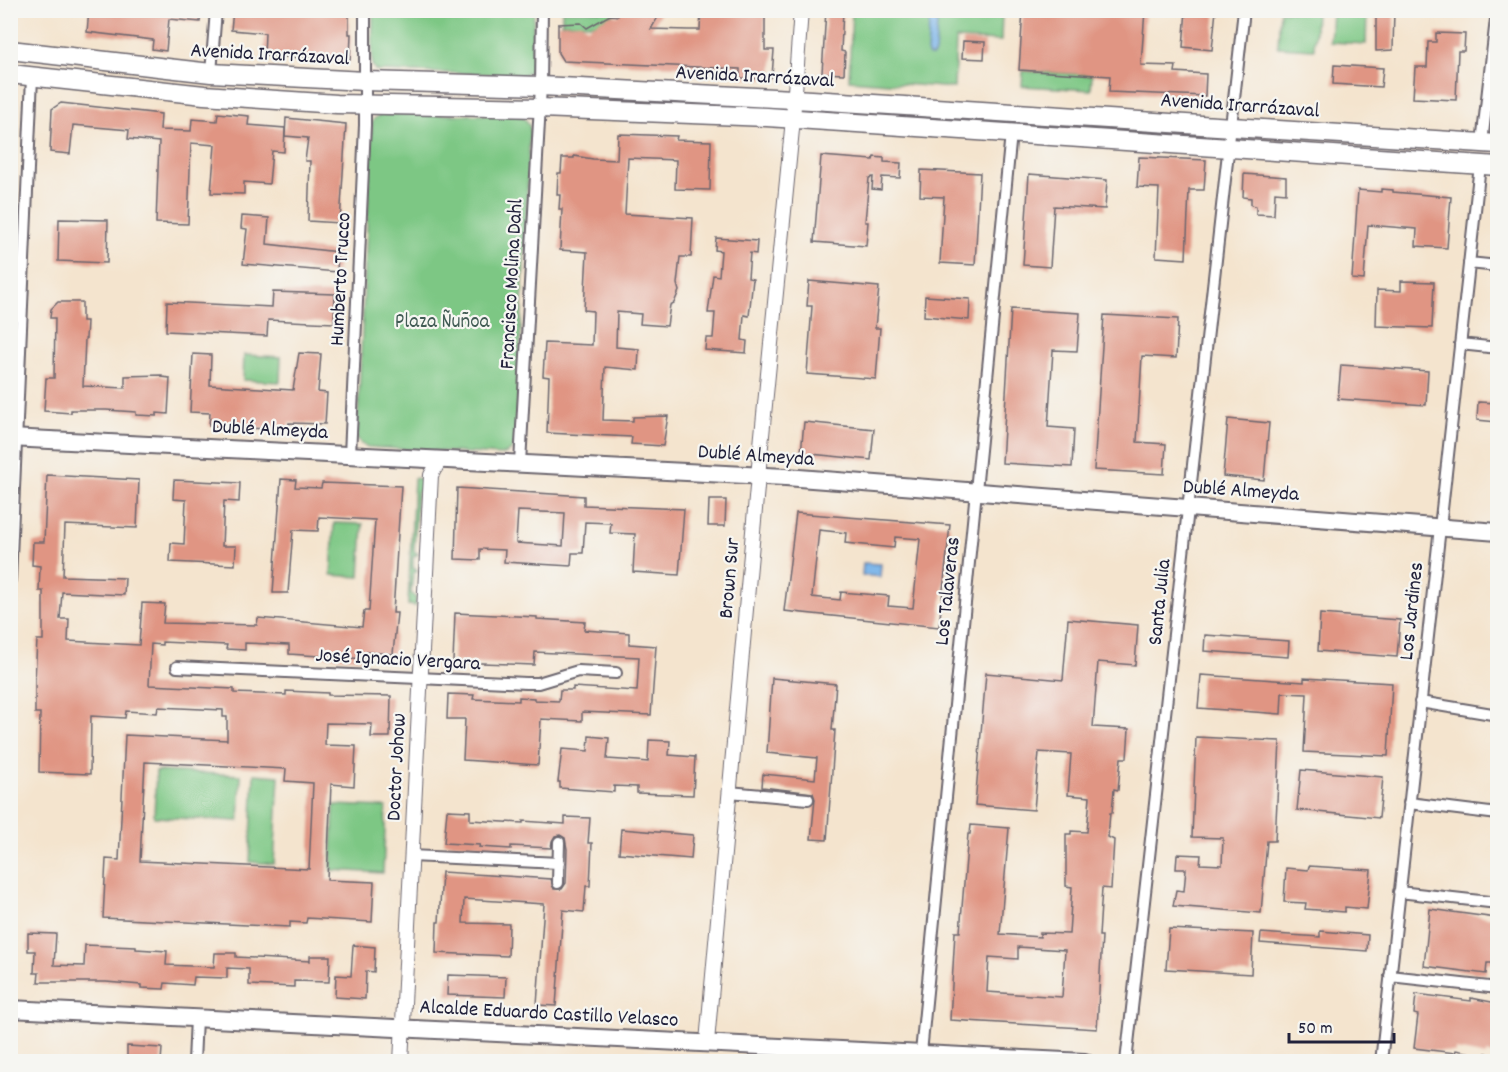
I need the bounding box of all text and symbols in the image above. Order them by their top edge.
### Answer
street label: Avenida Irarrázaval [190,37,350,75]
street label: Avenida Irarrázaval [675,59,835,97]
street label: Avenida Irarrázaval [1159,86,1320,128]
street label: Francisco Molina Dahl [494,198,532,370]
street label: Humberto Trucco [324,212,360,347]
park label: Plaza Ñuñoa [395,308,491,338]
street label: Dublé Almeyda [211,413,330,449]
street label: Dublé Almeyda [697,438,816,476]
street label: Dublé Almeyda [1182,473,1301,511]
street label: Los Talaveras [928,535,970,647]
street label: Brown Sur [713,536,749,620]
street label: Santa Julia [1142,557,1181,647]
street label: Los Jardines [1393,561,1433,662]
street label: José Ignacio Vergara [315,642,482,680]
street label: Doctor Johow [380,713,416,822]
street label: Alcalde Eduardo Castillo Velasco [419,993,679,1037]
scale bar [1289,1006,1394,1044]
text: 50 m [1298,1017,1333,1042]

